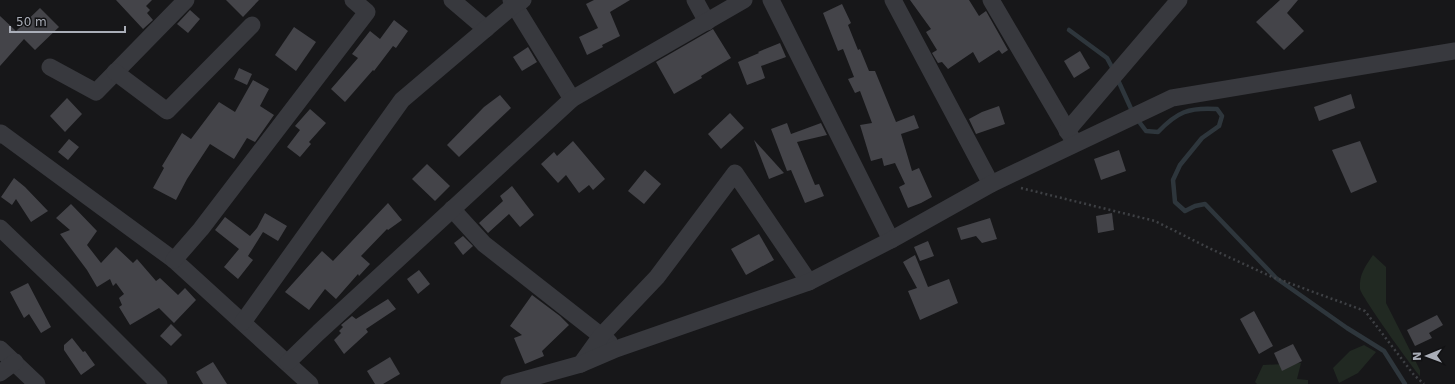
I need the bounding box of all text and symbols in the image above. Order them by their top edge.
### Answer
scale bar [10,8,125,34]
text: 50 m [16,15,47,29]
north arrow [1407,336,1447,376]
text: N [1411,351,1424,361]

